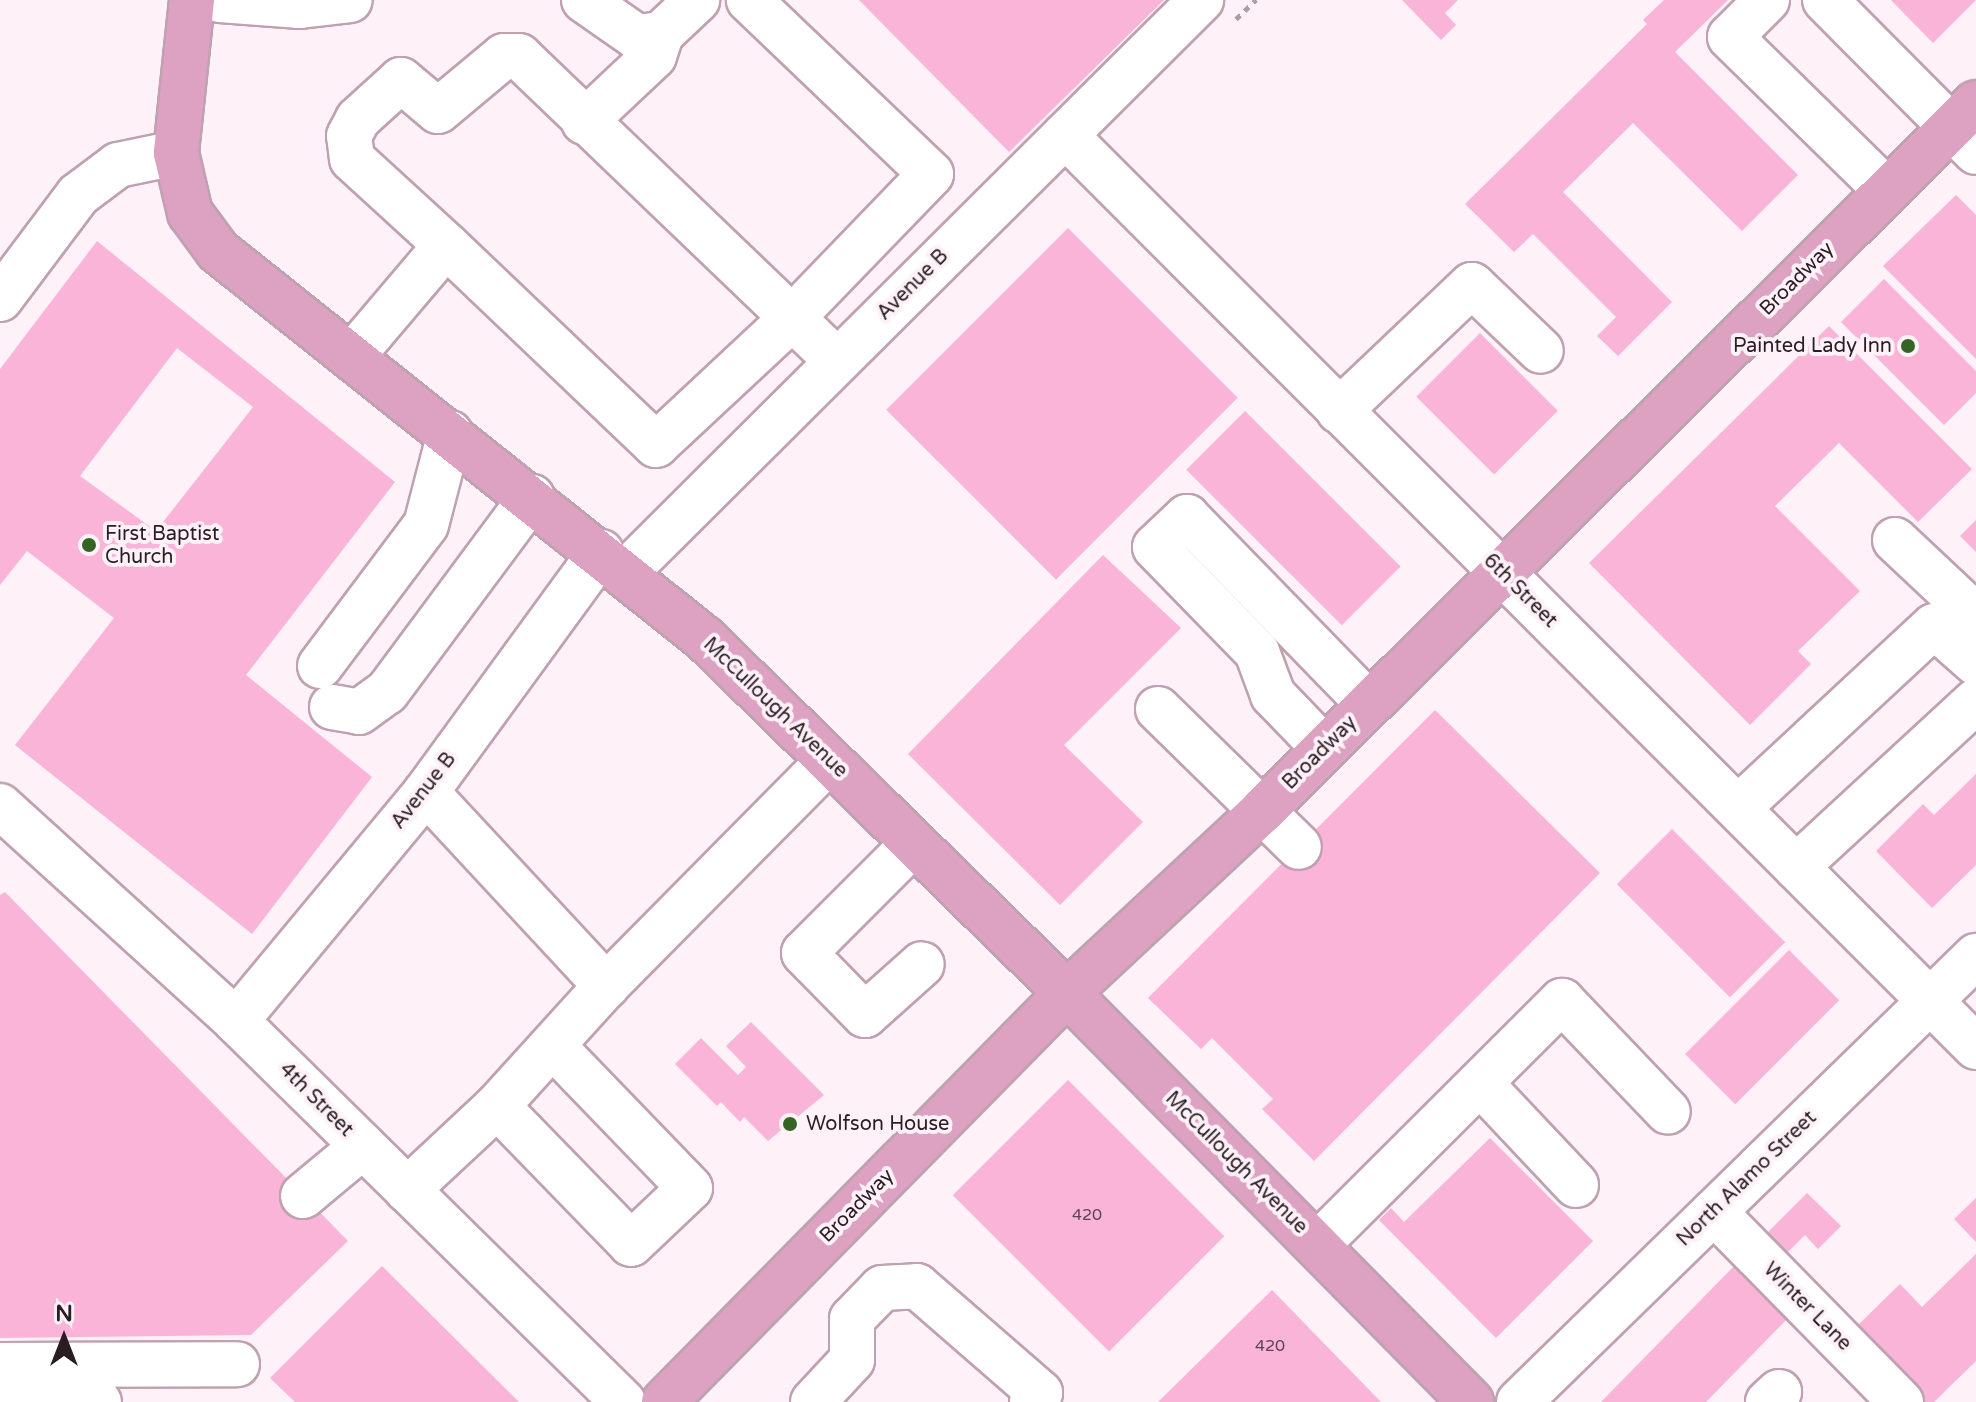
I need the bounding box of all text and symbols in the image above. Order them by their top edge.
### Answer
street label: Broadway [1755,237,1839,321]
street label: Avenue B [872,244,954,326]
place label: Painted Lady Inn [1733,334,1892,358]
marker: Painted Lady Inn [1899,337,1917,355]
place label: First Baptist Church [105,522,219,569]
marker: First Baptist Church [80,536,98,554]
street label: 6th Street [1478,549,1562,633]
street label: McCullough Avenue [698,633,852,783]
street label: Broadway [1278,711,1362,795]
street label: Avenue B [387,748,461,834]
street label: 4th Street [274,1058,358,1142]
street label: McCullough Avenue [1160,1087,1312,1239]
street label: North Alamo Street [1672,1106,1822,1252]
place label: Wolfson House [806,1112,949,1136]
marker: Wolfson House [781,1115,799,1133]
street label: Broadway [815,1164,899,1248]
house number: 420 [1072,1205,1102,1225]
street label: Winter Lane [1758,1258,1856,1356]
north arrow [24,1298,104,1378]
text: N [55,1301,73,1327]
house number: 420 [1255,1336,1285,1356]

